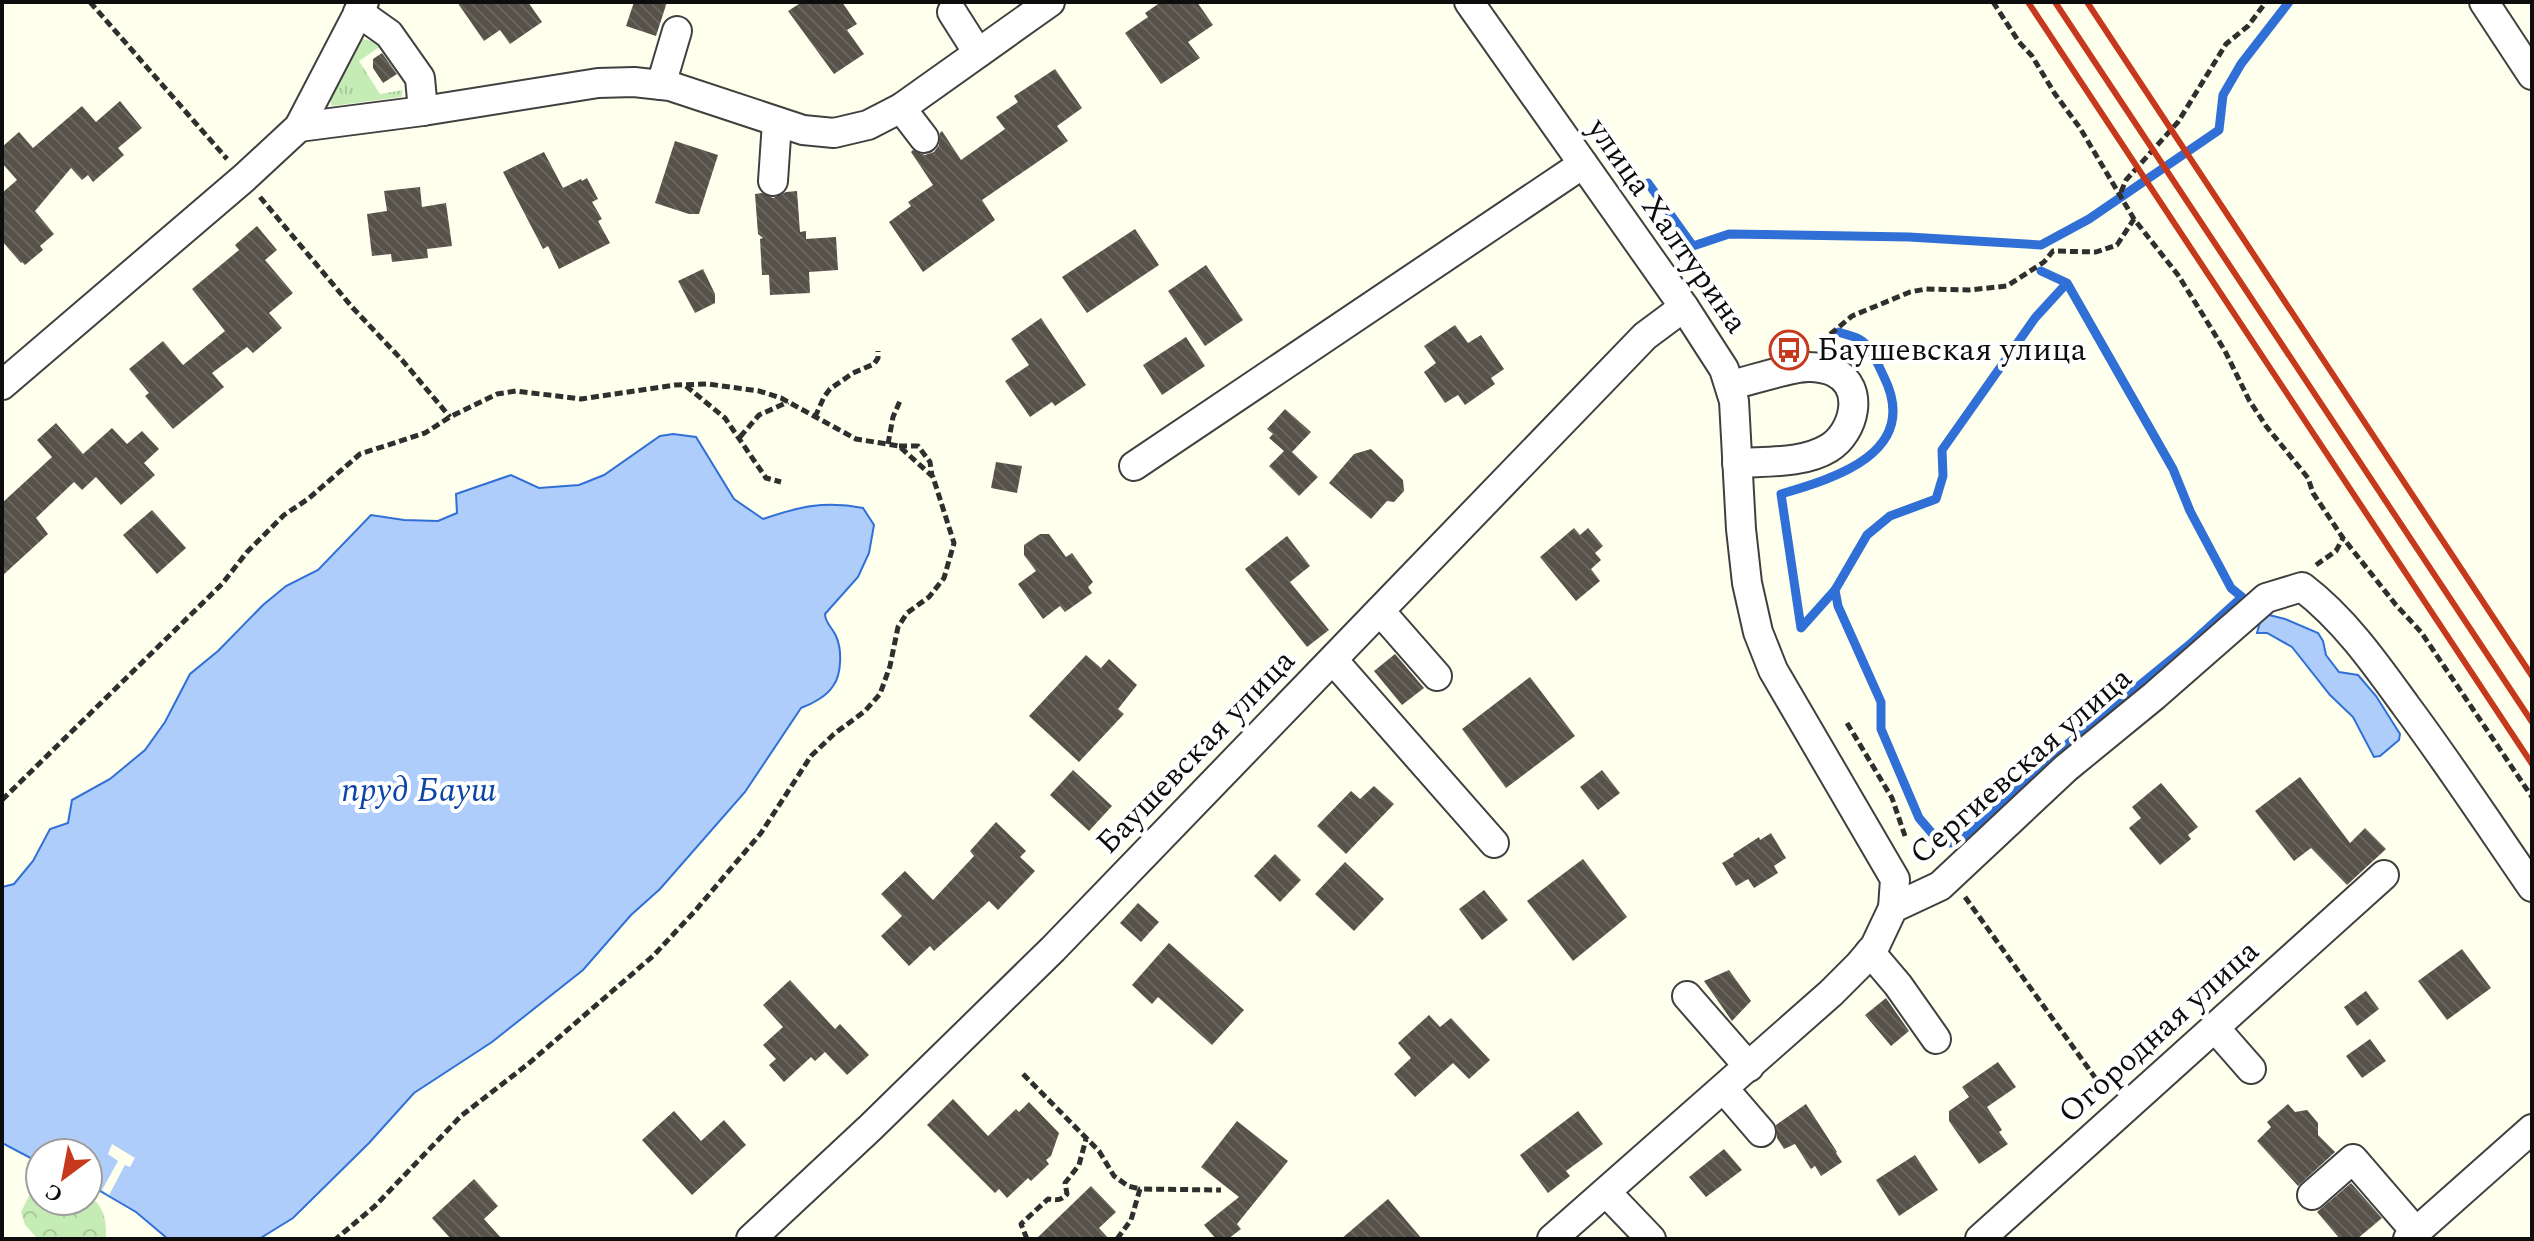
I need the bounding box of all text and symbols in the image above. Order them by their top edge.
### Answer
street label: улица Халтурина [1574,107,1760,344]
place label: Баушевская улица [1817,326,2087,375]
bus stop icon: Баушевская улица [1768,329,1810,371]
street label: Баушевская улица [1085,638,1307,866]
street label: Сергиевская улица [1899,655,2144,877]
water label: пруд Бауш [341,765,497,817]
street label: Огородная улица [2047,928,2271,1136]
north arrow [24,1137,104,1217]
text: С [39,1175,70,1211]

